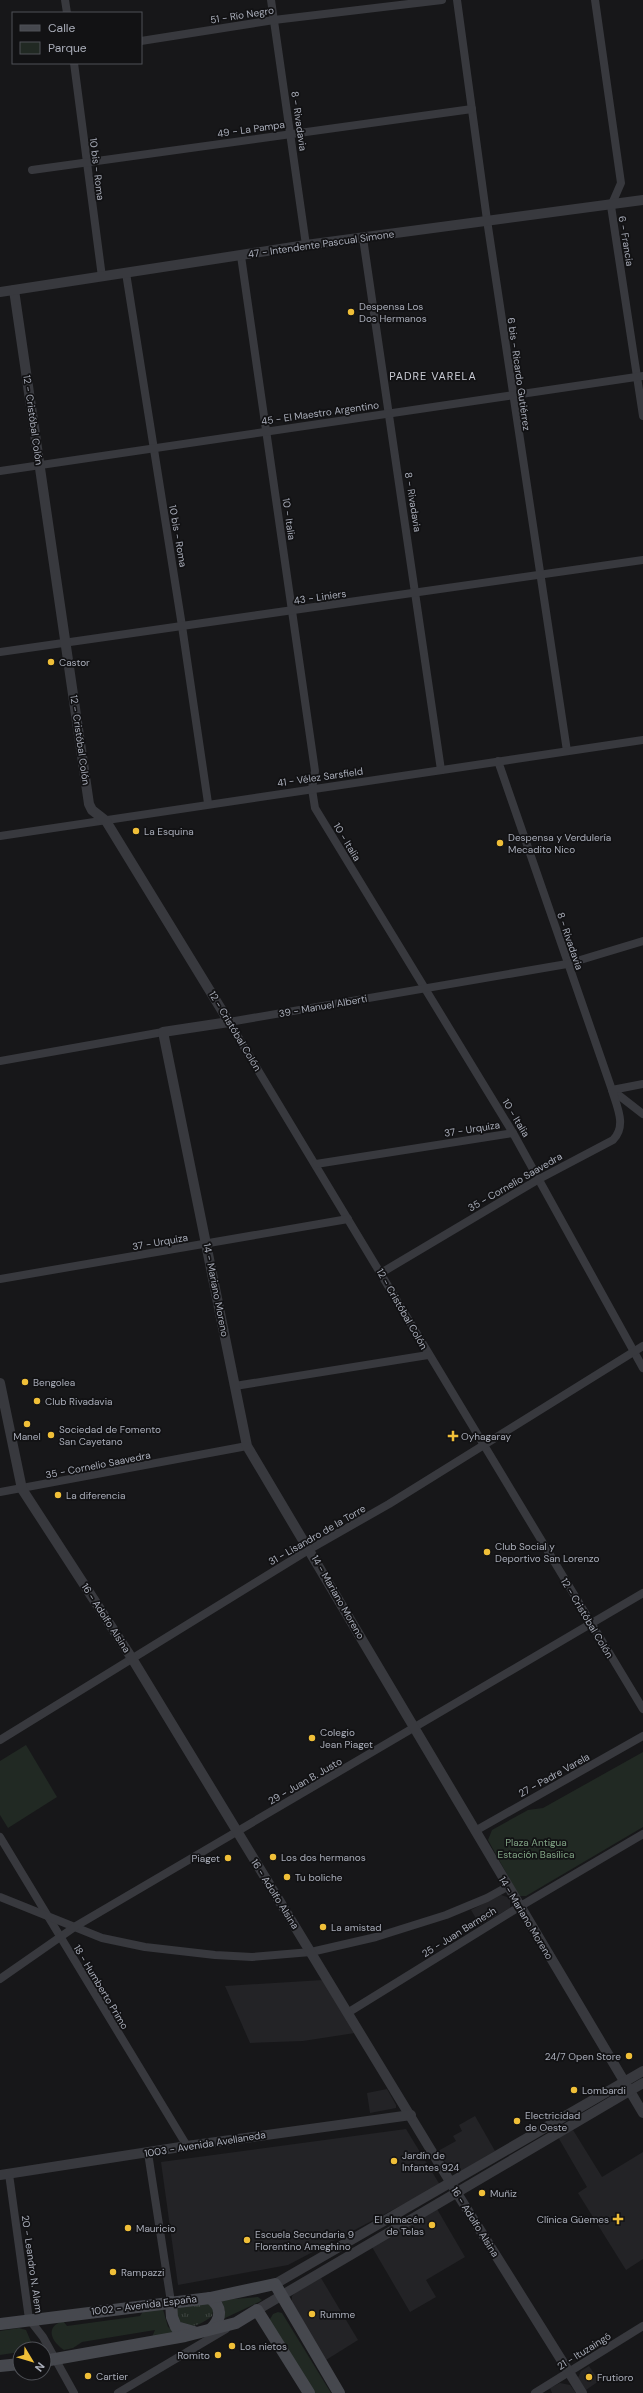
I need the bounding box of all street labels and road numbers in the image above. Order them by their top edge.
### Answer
street label: 51 - Río Negro [209,4,275,26]
street label: 8 - Rivadavia [288,90,310,152]
street label: 49 - La Pampa [216,118,286,140]
street label: 10 bis - Roma [87,137,107,201]
street label: 6 - Francia [616,215,636,267]
street label: 47 - Intendente Pascual Simone [247,227,395,261]
street label: 6 bis - Ricardo Gutiérrez [505,317,533,432]
street label: 12 - Cristóbal Colón [20,374,46,466]
street label: 45 - El Maestro Argentino [260,398,380,428]
street label: 8 - Rivadavia [402,471,424,533]
street label: 10 - Italia [280,497,298,541]
street label: 10 bis - Roma [166,504,190,568]
street label: 43 - Liniers [293,587,347,607]
street label: 12 - Cristóbal Colón [67,694,93,786]
street label: 41 - Vélez Sarsfield [276,765,364,789]
street label: 10 - Italia [330,820,364,864]
street label: 8 - Rivadavia [554,910,586,972]
street label: 12 - Cristóbal Colón [206,989,264,1074]
street label: 39 - Manuel Alberti [278,992,368,1020]
street label: 10 - Italia [499,1096,533,1140]
street label: 37 - Urquiza [443,1118,501,1140]
street label: 35 - Cornelio Saavedra [466,1150,564,1214]
street label: 37 - Urquiza [131,1231,189,1253]
street label: 14 - Mariano Moreno [201,1242,231,1338]
street label: 12 - Cristóbal Colón [374,1266,431,1352]
street label: 35 - Cornelio Saavedra [44,1448,152,1482]
street label: 31 - Lisandro de la Torre [266,1502,368,1568]
street label: 14 - Mariano Moreno [309,1553,367,1641]
street label: 12 - Cristóbal Colón [558,1576,616,1661]
street label: 16 - Adolfo Alsina [79,1581,133,1655]
street label: 27 - Padre Varela [516,1750,592,1800]
street label: 29 - Juan B. Justo [266,1755,344,1807]
street label: 16 - Adolfo Alsina [248,1857,302,1931]
street label: 14 - Mariano Moreno [496,1874,556,1962]
street label: 25 - Juan Barnech [419,1904,499,1960]
street label: 18 - Humberto Primo [71,1942,131,2032]
street label: 1003 - Avenida Avellaneda [143,2128,267,2160]
street label: 16 - Adolfo Alsina [448,2185,502,2259]
street label: 20 - Leandro N. Alem [19,2214,45,2314]
street label: 1002 - Avenida España [91,2292,197,2318]
street label: 21 - Ituzaingó [555,2329,613,2373]

